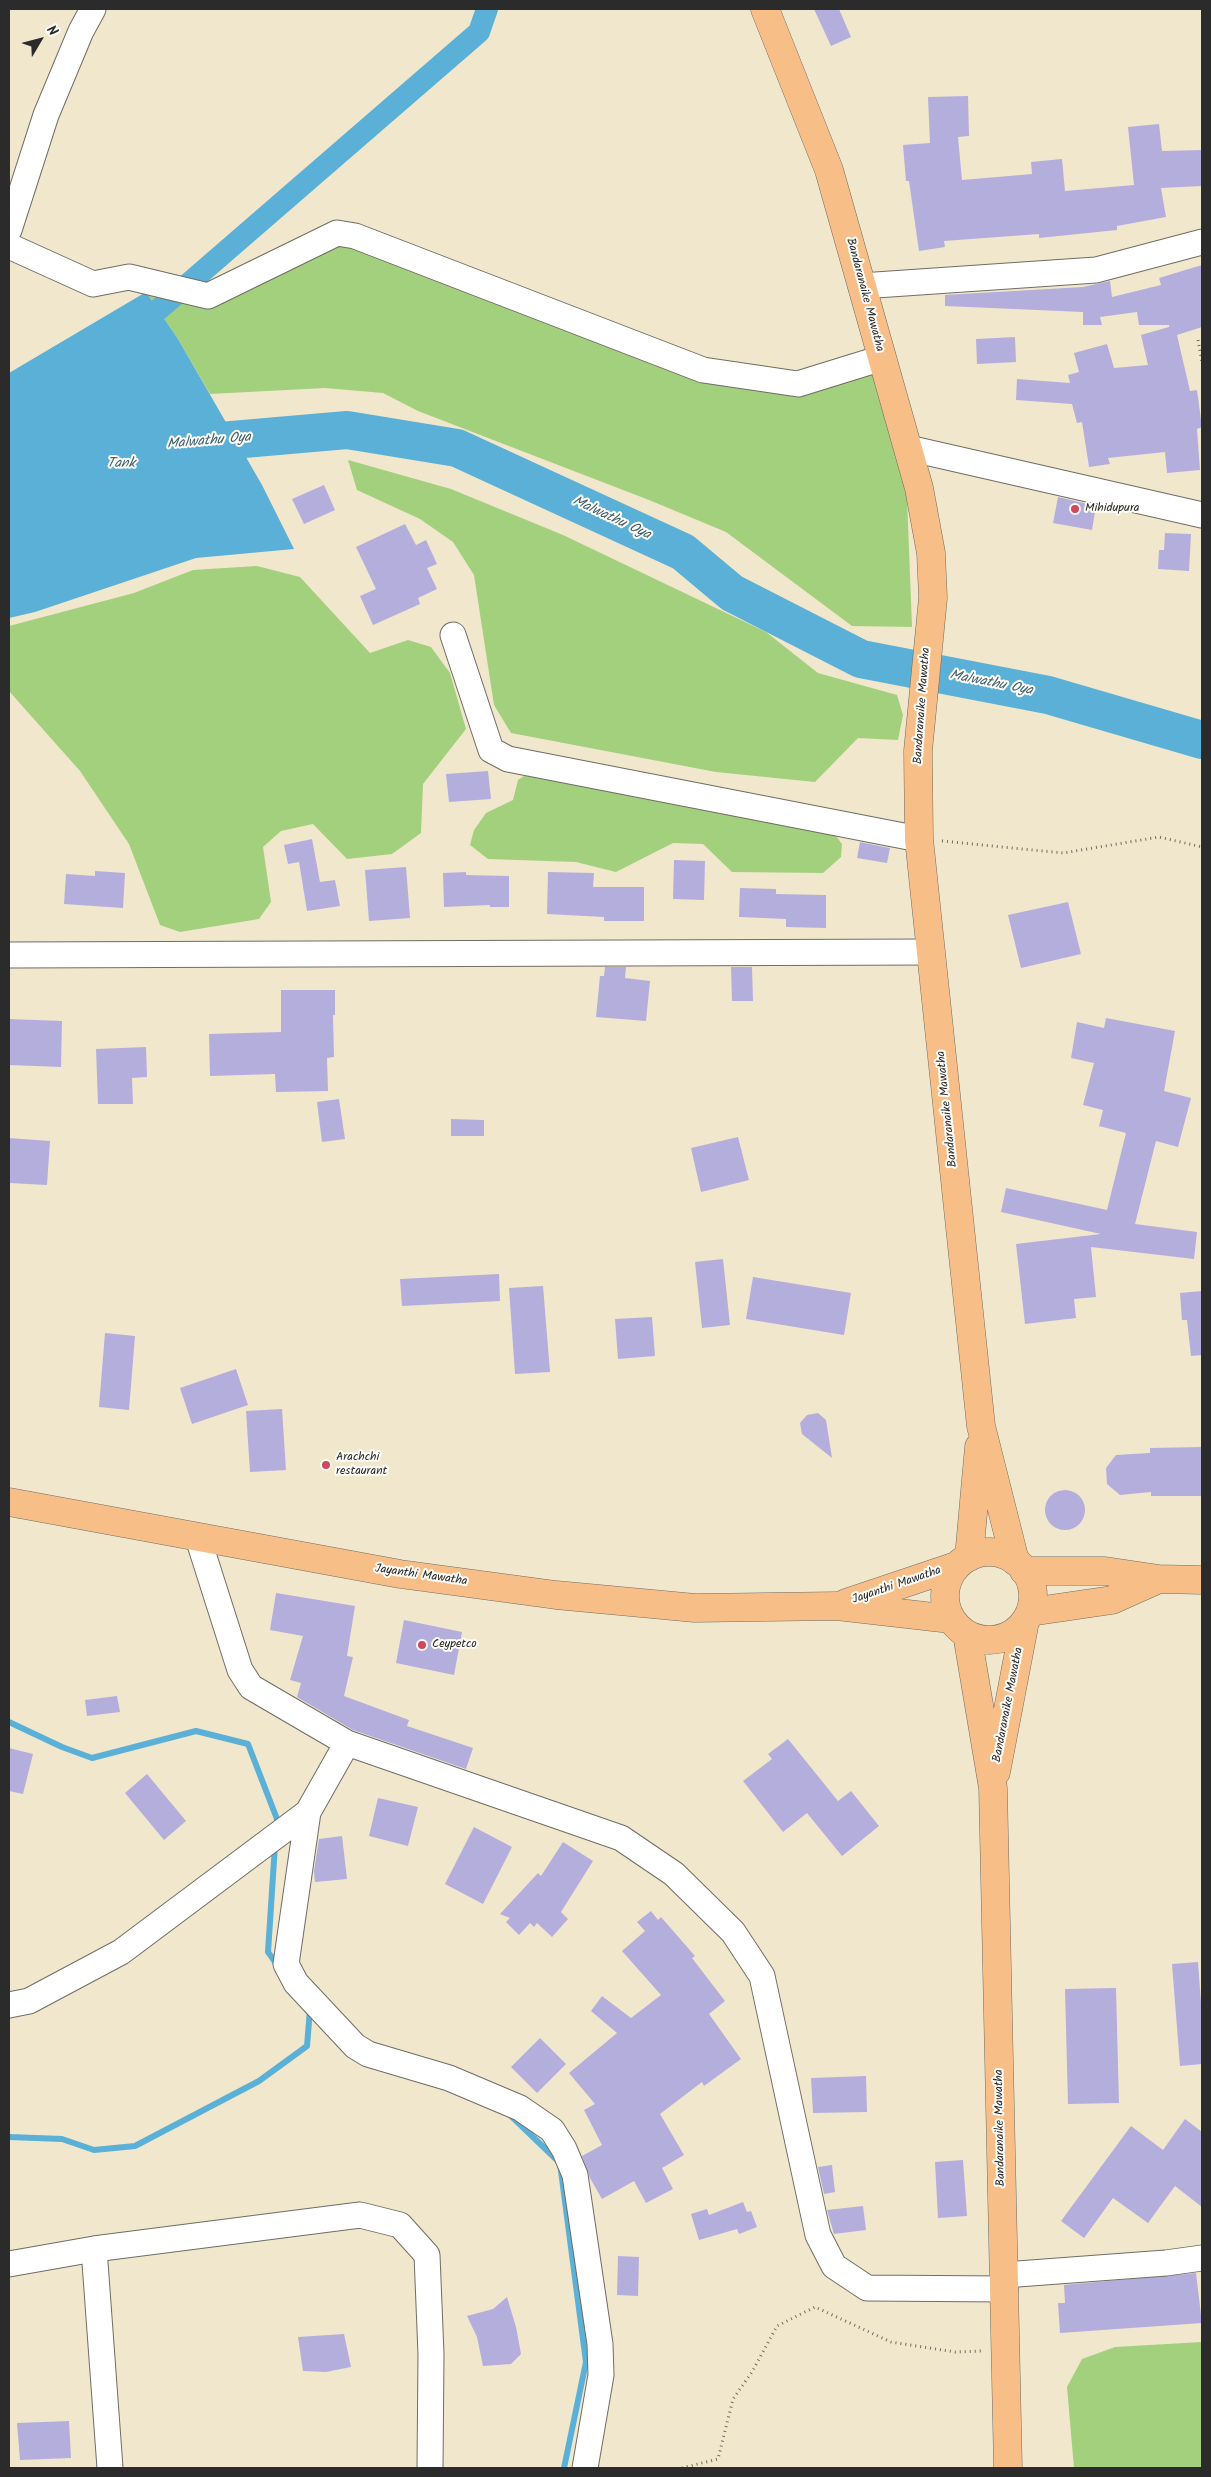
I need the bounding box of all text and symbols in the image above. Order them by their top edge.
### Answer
north arrow [15,15,65,65]
text: N [41,21,63,41]
street label: Bandaranaike Mawatha [842,237,886,353]
water label: Malwathu Oya [166,430,252,454]
water label: Tank [107,457,135,473]
water label: Malwathu Oya [569,494,653,544]
place label: Mihidupura [1085,502,1139,516]
marker: Mihidupura [1069,503,1081,515]
street label: Bandaranaike Mawatha [912,647,934,765]
water label: Malwathu Oya [948,668,1034,700]
street label: Bandaranaike Mawatha [935,1050,961,1168]
place label: Arachchi restaurant [336,1451,387,1479]
marker: Arachchi restaurant [320,1459,332,1471]
street label: Jayanthi Mawatha [374,1562,468,1590]
street label: Jayanthi Mawatha [851,1564,943,1608]
place label: Ceypetco [432,1638,477,1652]
marker: Ceypetco [416,1639,428,1651]
street label: Bandaranaike Mawatha [991,1646,1027,1764]
street label: Bandaranaike Mawatha [993,2069,1009,2187]

